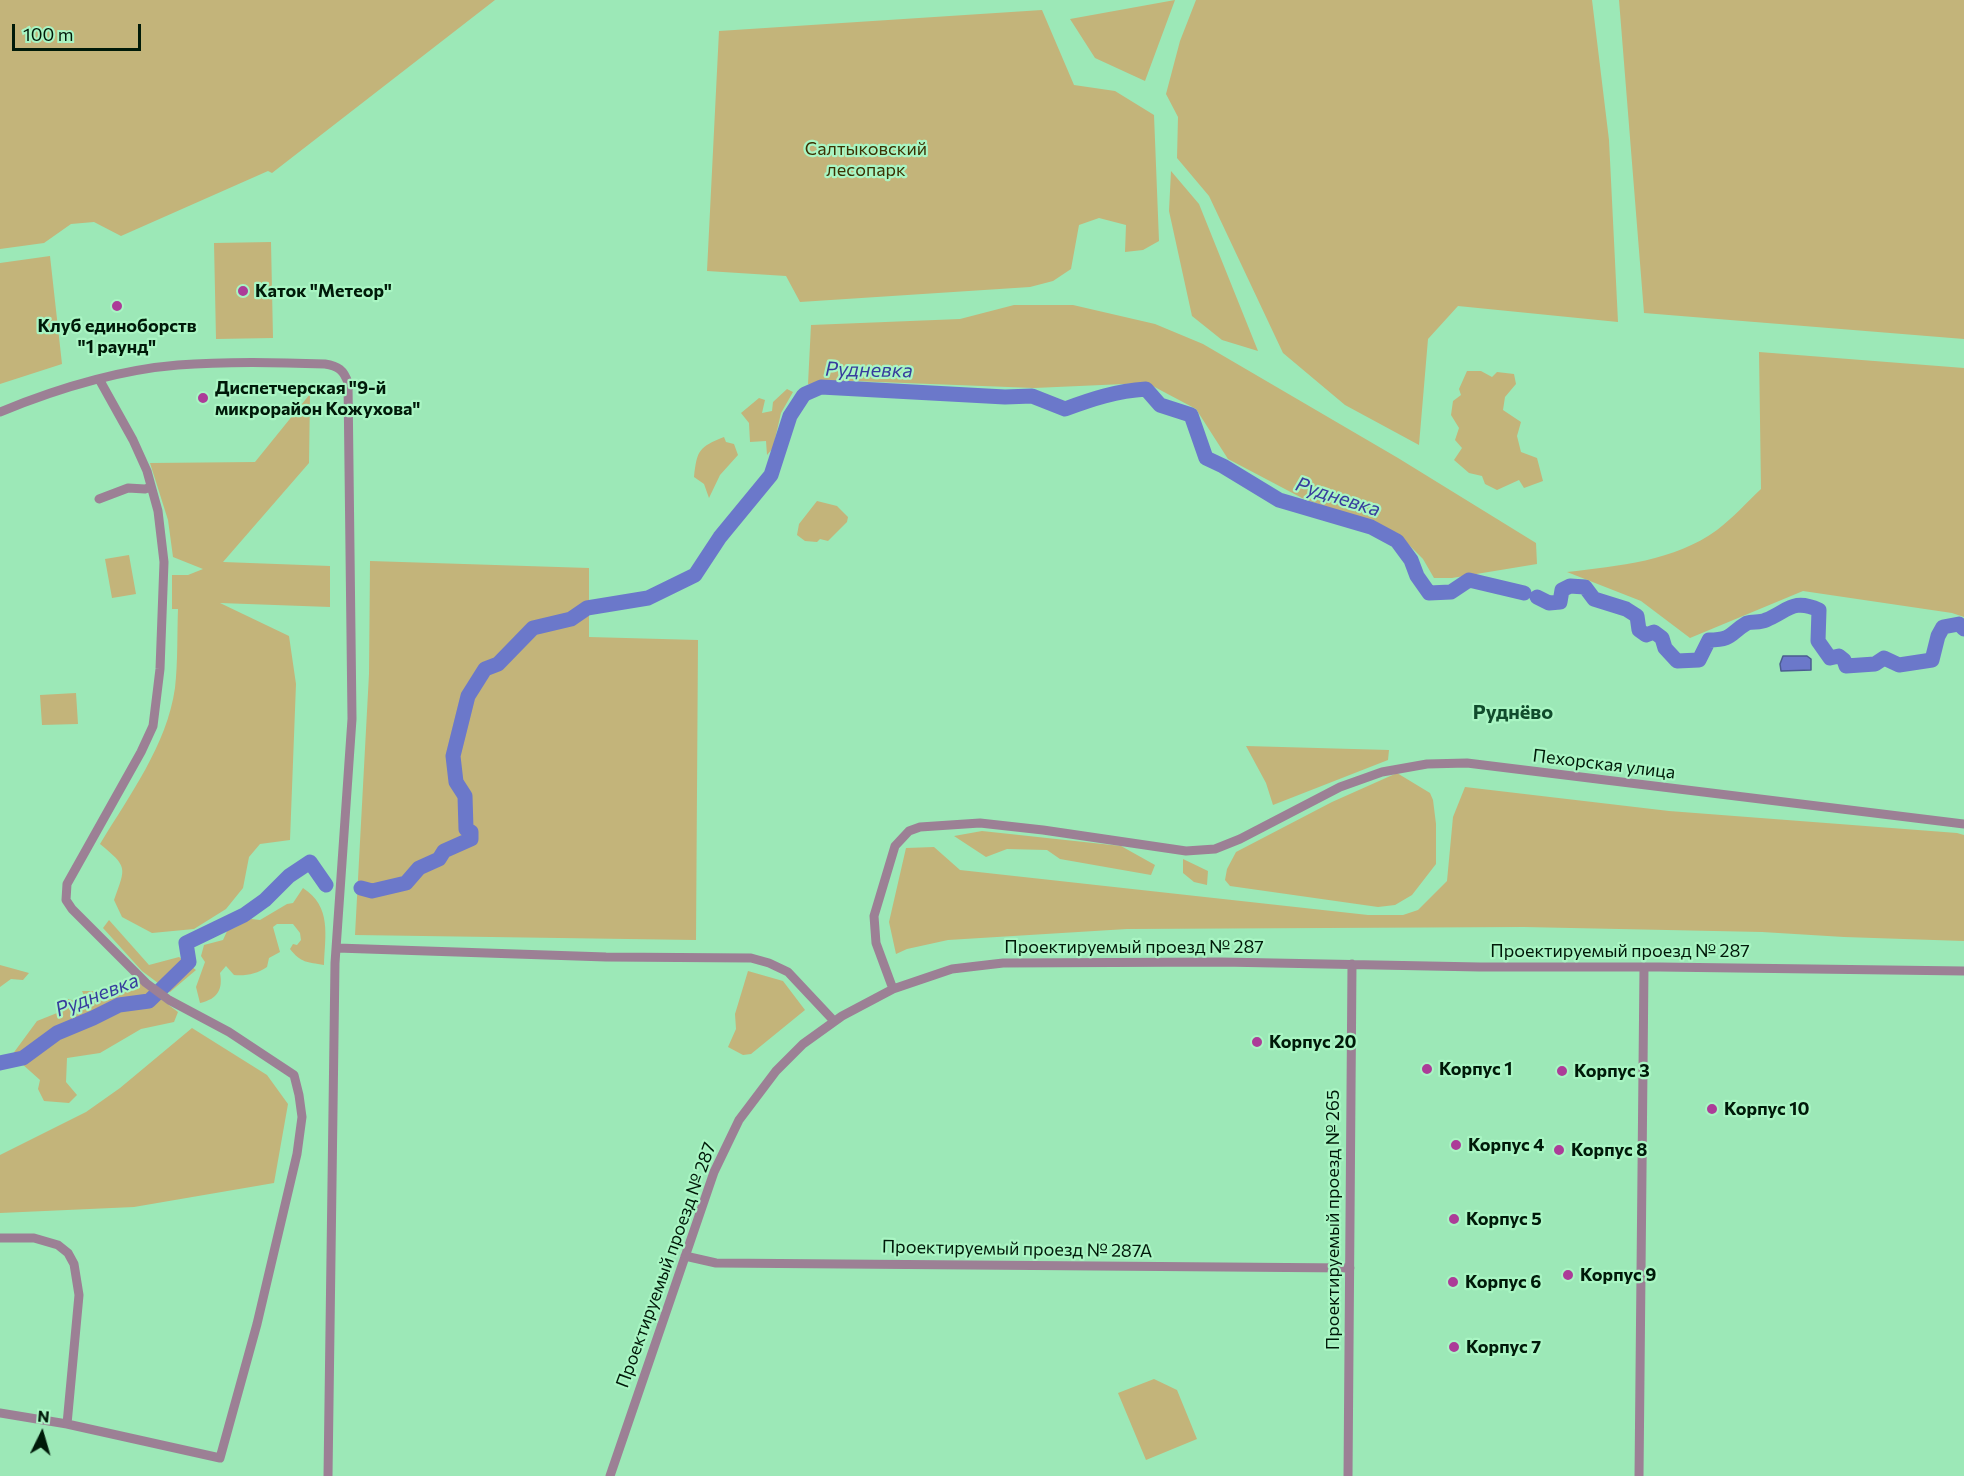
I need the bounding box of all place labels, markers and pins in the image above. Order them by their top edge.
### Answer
place label: Каток "Метеор" [255,280,392,302]
marker: Каток "Метеор" [236,284,250,298]
marker: Клуб единоборств "1 раунд" [110,299,124,313]
place label: Клуб единоборств "1 раунд" [37,315,197,358]
place label: Диспетчерская "9-й микрорайон Кожухова" [215,377,420,420]
marker: Диспетчерская "9-й микрорайон Кожухова" [196,391,210,405]
place label: Корпус 20 [1269,1031,1356,1053]
marker: Корпус 20 [1250,1035,1264,1049]
place label: Корпус 1 [1439,1058,1512,1080]
place label: Корпус 3 [1574,1060,1650,1082]
marker: Корпус 1 [1420,1062,1434,1076]
marker: Корпус 3 [1555,1064,1569,1078]
place label: Корпус 10 [1724,1098,1809,1120]
marker: Корпус 10 [1705,1102,1719,1116]
place label: Корпус 4 [1468,1134,1544,1156]
marker: Корпус 4 [1449,1138,1463,1152]
place label: Корпус 8 [1571,1139,1647,1161]
marker: Корпус 8 [1552,1143,1566,1157]
place label: Корпус 5 [1466,1208,1542,1230]
marker: Корпус 5 [1447,1212,1461,1226]
place label: Корпус 9 [1580,1264,1656,1286]
marker: Корпус 9 [1561,1268,1575,1282]
place label: Корпус 6 [1465,1271,1541,1293]
marker: Корпус 6 [1446,1275,1460,1289]
place label: Корпус 7 [1466,1336,1541,1358]
marker: Корпус 7 [1447,1340,1461,1354]

